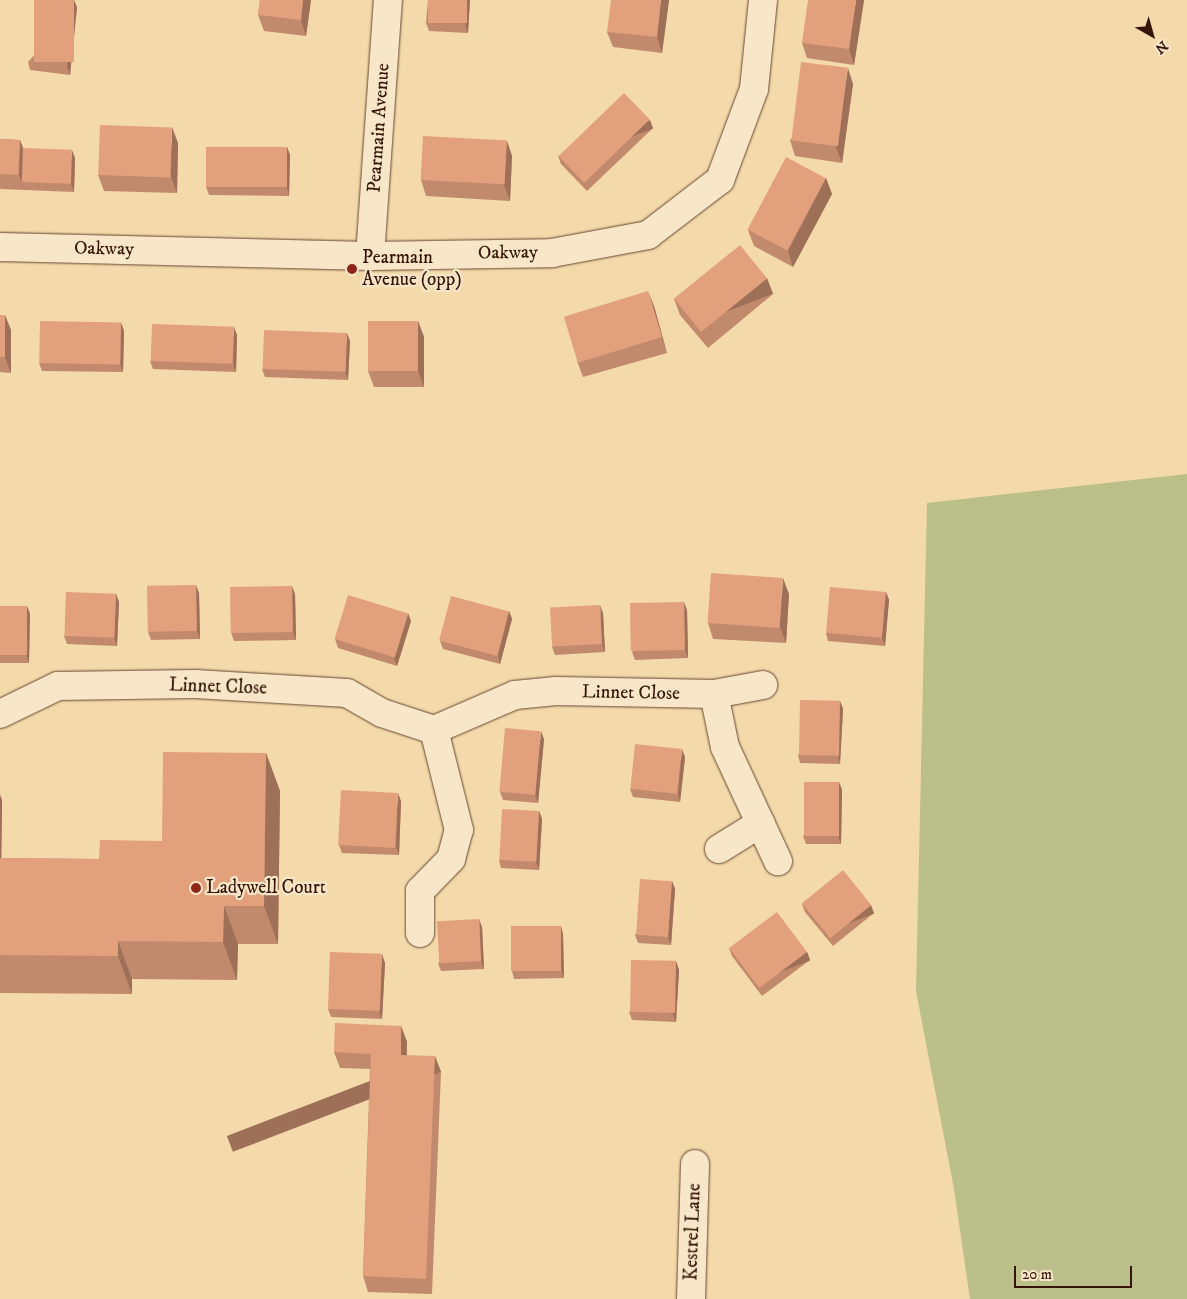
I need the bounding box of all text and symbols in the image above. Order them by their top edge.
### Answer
north arrow [1127,10,1177,60]
text: N [1151,36,1171,57]
street label: Pearmain Avenue [363,62,395,194]
street label: Oakway [74,237,134,261]
street label: Oakway [478,241,538,265]
place label: Pearmain Avenue (opp) [362,247,462,291]
marker: Pearmain Avenue (opp) [346,263,358,275]
street label: Linnet Close [169,674,267,700]
street label: Linnet Close [582,681,680,705]
place label: Ladywell Court [206,877,326,899]
marker: Ladywell Court [190,882,202,894]
street label: Kestrel Lane [680,1183,706,1281]
scale bar [1017,1256,1134,1288]
text: 20 m [1022,1265,1052,1284]

